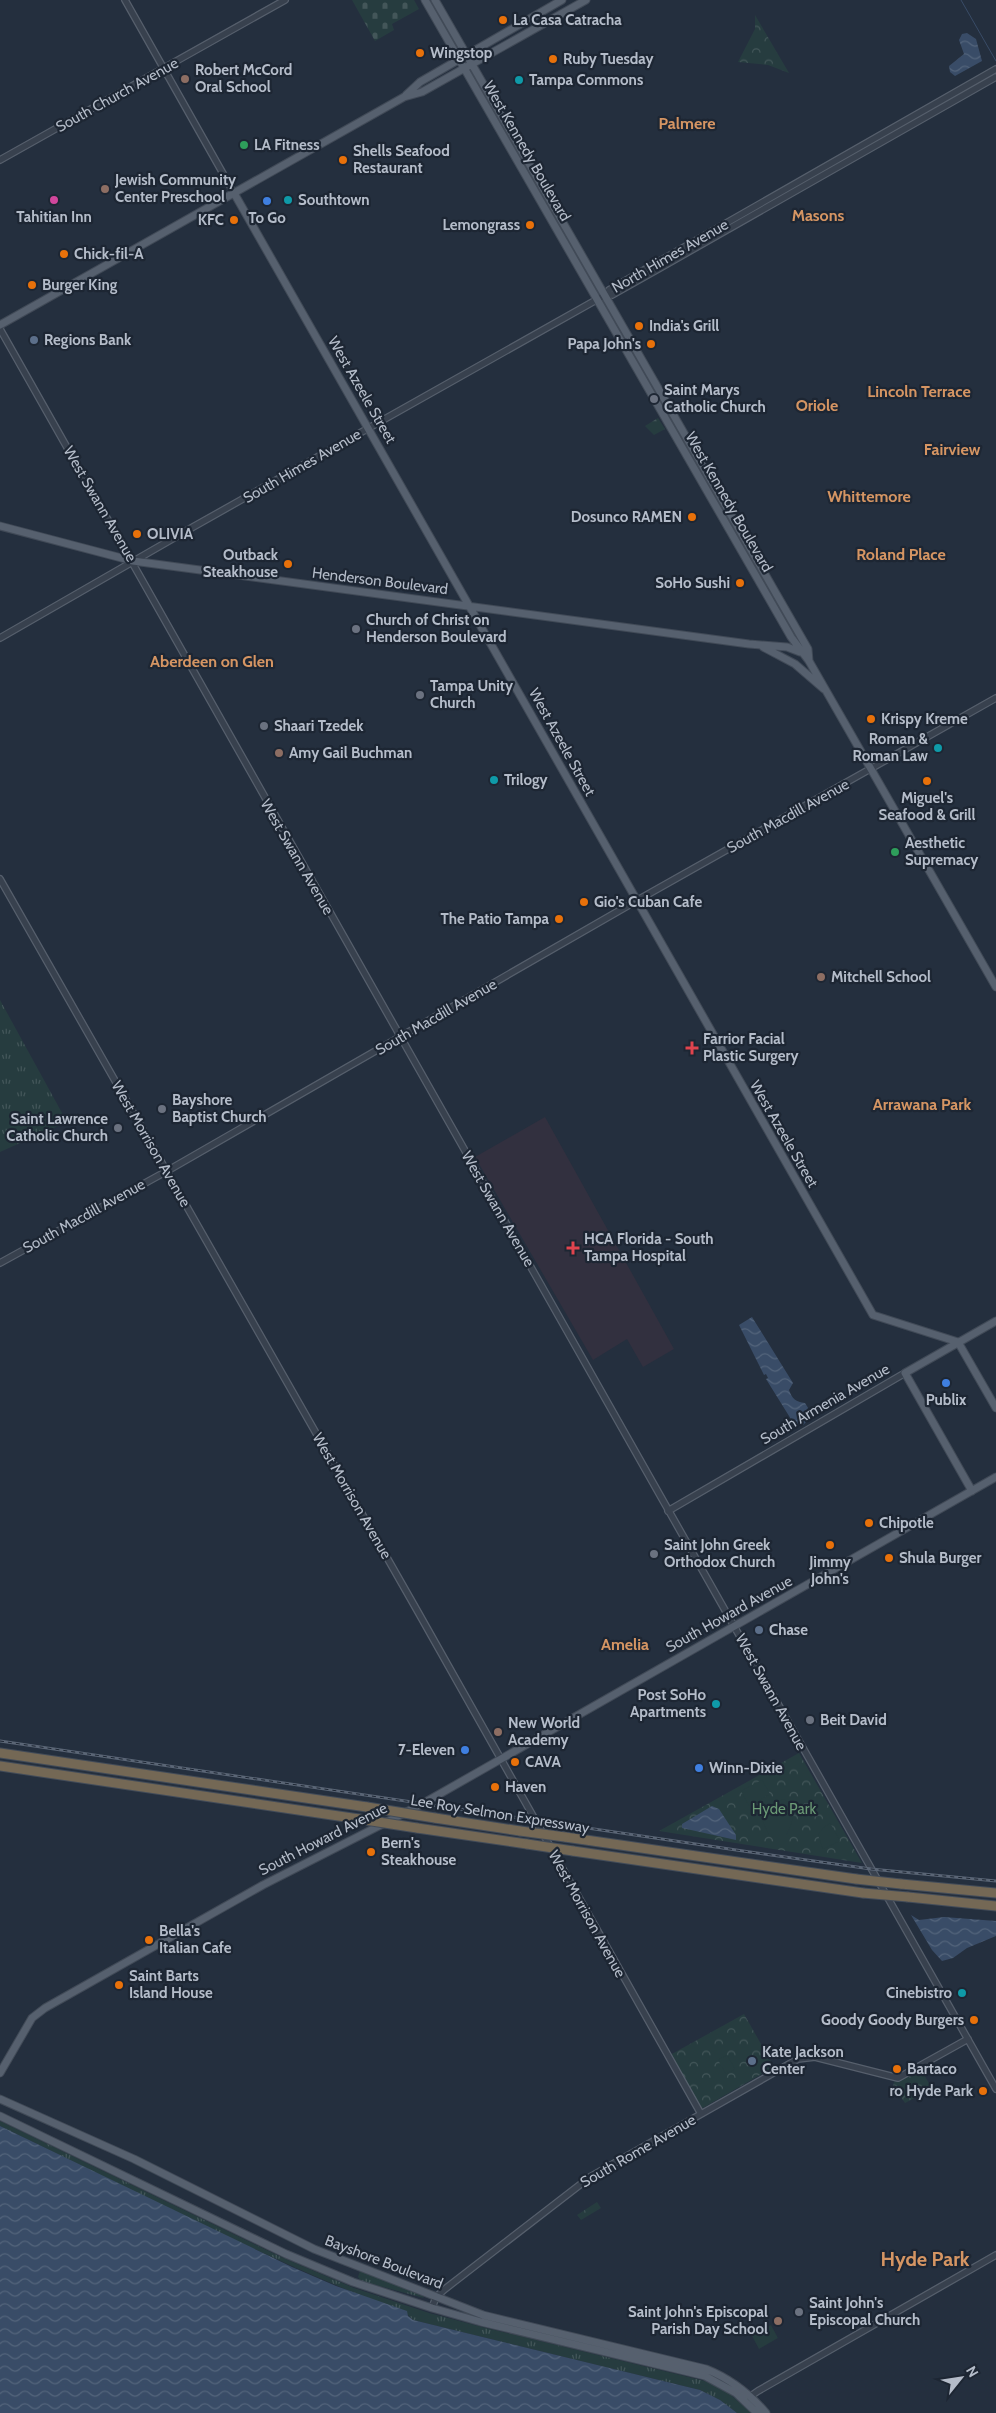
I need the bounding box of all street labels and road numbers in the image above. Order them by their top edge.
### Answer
street label: South Church Avenue [53,54,182,136]
street label: West Kennedy Boulevard [479,78,575,224]
street label: North Himes Avenue [609,215,732,297]
street label: West Azeele Street [324,333,400,447]
street label: South Himes Avenue [240,425,364,507]
street label: West Kennedy Boulevard [681,429,777,575]
street label: West Swann Avenue [60,443,141,565]
street label: Henderson Boulevard [311,564,449,598]
street label: West Azeele Street [525,685,599,799]
street label: South Macdill Avenue [724,775,853,857]
street label: West Swann Avenue [257,796,338,918]
street label: South Macdill Avenue [372,975,500,1059]
street label: West Azeele Street [746,1077,822,1191]
street label: West Morrison Avenue [108,1078,195,1211]
street label: West Swann Avenue [458,1148,539,1270]
street label: South Macdill Avenue [20,1175,149,1257]
street label: South Armenia Avenue [757,1360,893,1448]
street label: West Morrison Avenue [309,1430,396,1563]
street label: South Howard Avenue [663,1572,796,1656]
street label: West Swann Avenue [732,1631,811,1754]
street label: Lee Roy Selmon Expressway [409,1791,591,1837]
street label: South Howard Avenue [256,1799,391,1879]
street label: West Morrison Avenue [545,1847,630,1981]
street label: South Rome Avenue [577,2110,699,2191]
street label: Bayshore Boulevard [322,2231,446,2293]

